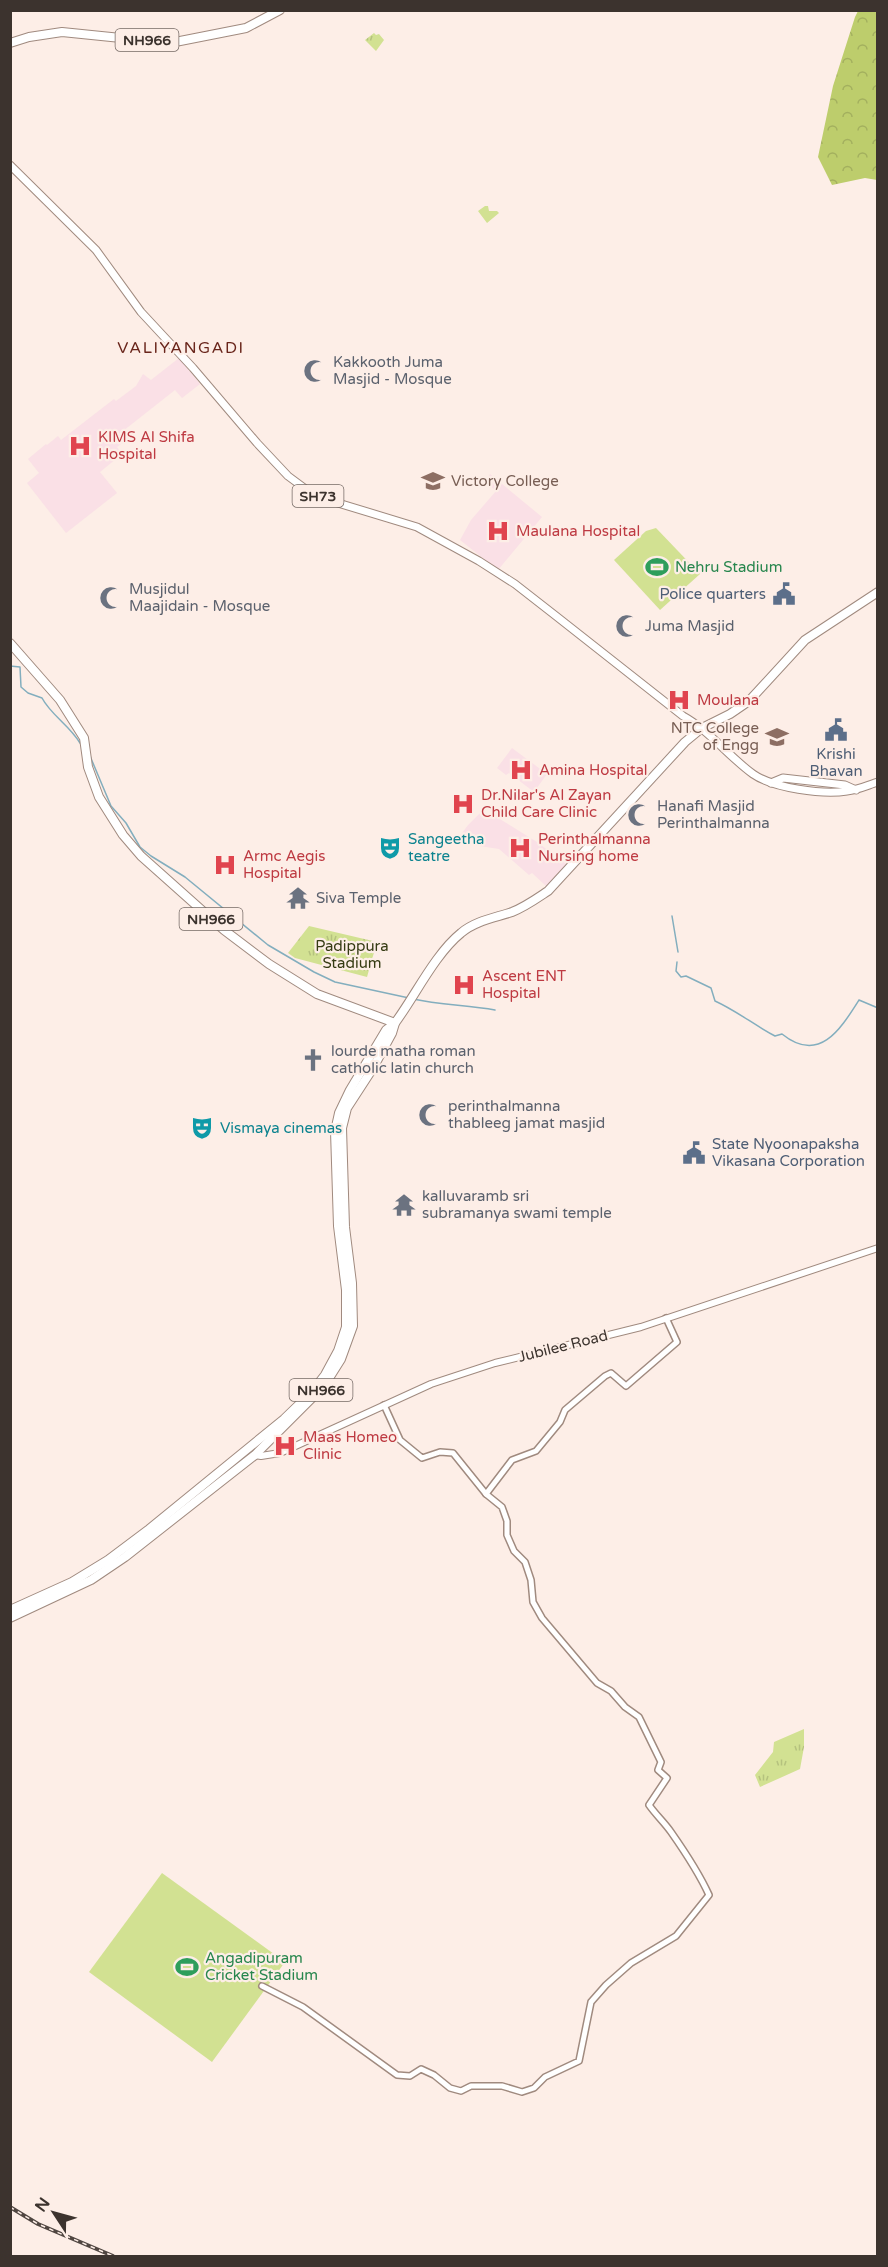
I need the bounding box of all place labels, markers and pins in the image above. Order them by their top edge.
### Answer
place label: Kakkooth Juma Masjid - Mosque [333,353,452,388]
mosque icon: Kakkooth Juma Masjid - Mosque [302,358,328,384]
place label: KIMS Al Shifa Hospital [98,428,195,463]
hospital icon: KIMS Al Shifa Hospital [67,433,93,459]
school or university icon: Victory College [420,468,446,494]
place label: Victory College [451,472,559,490]
hospital icon: Maulana Hospital [485,518,511,544]
place label: Maulana Hospital [516,522,640,540]
sports icon: Nehru Stadium [644,554,670,580]
place label: Nehru Stadium [675,558,782,576]
place label: Musjidul Maajidain - Mosque [129,580,270,615]
public building icon: Police quarters [771,581,797,607]
mosque icon: Musjidul Maajidain - Mosque [98,585,124,611]
place label: Police quarters [659,585,766,603]
mosque icon: Juma Masjid [614,613,640,639]
place label: Juma Masjid [645,617,734,635]
hospital icon: Moulana [666,687,692,713]
place label: Moulana [697,691,759,709]
public building icon: Krishi Bhavan [823,717,849,743]
place label: NTC College of Engg [671,719,759,754]
school or university icon: NTC College of Engg [764,724,790,750]
place label: Krishi Bhavan [809,745,863,780]
hospital icon: Amina Hospital [508,757,534,783]
place label: Amina Hospital [539,761,648,779]
place label: Dr.Nilar's Al Zayan Child Care Clinic [481,786,611,821]
hospital icon: Dr.Nilar's Al Zayan Child Care Clinic [450,791,476,817]
place label: Hanafi Masjid Perinthalmanna [657,797,770,832]
mosque icon: Hanafi Masjid Perinthalmanna [626,802,652,828]
place label: Sangeetha teatre [408,830,485,865]
place label: Perinthalmanna Nursing home [538,830,651,865]
theatre icon: Sangeetha teatre [377,835,403,861]
hospital icon: Perinthalmanna Nursing home [507,835,533,861]
place label: Armc Aegis Hospital [243,847,325,882]
hospital icon: Armc Aegis Hospital [212,852,238,878]
temple icon: Siva Temple [285,885,311,911]
place label: Siva Temple [316,889,401,907]
place label: Ascent ENT Hospital [482,967,566,1002]
hospital icon: Ascent ENT Hospital [451,972,477,998]
place label: lourde matha roman catholic latin church [331,1042,476,1077]
church icon: lourde matha roman catholic latin church [300,1047,326,1073]
place label: perinthalmanna thableeg jamat masjid [448,1097,605,1132]
mosque icon: perinthalmanna thableeg jamat masjid [417,1102,443,1128]
theatre icon: Vismaya cinemas [189,1115,215,1141]
place label: Vismaya cinemas [220,1119,342,1137]
place label: State Nyoonapaksha Vikasana Corporation [712,1135,865,1170]
public building icon: State Nyoonapaksha Vikasana Corporation [681,1140,707,1166]
place label: kalluvaramb sri subramanya swami temple [422,1187,612,1222]
temple icon: kalluvaramb sri subramanya swami temple [391,1192,417,1218]
place label: Maas Homeo Clinic [303,1428,397,1463]
hospital icon: Maas Homeo Clinic [272,1433,298,1459]
place label: Angadipuram Cricket Stadium [205,1949,318,1984]
sports icon: Angadipuram Cricket Stadium [174,1954,200,1980]

